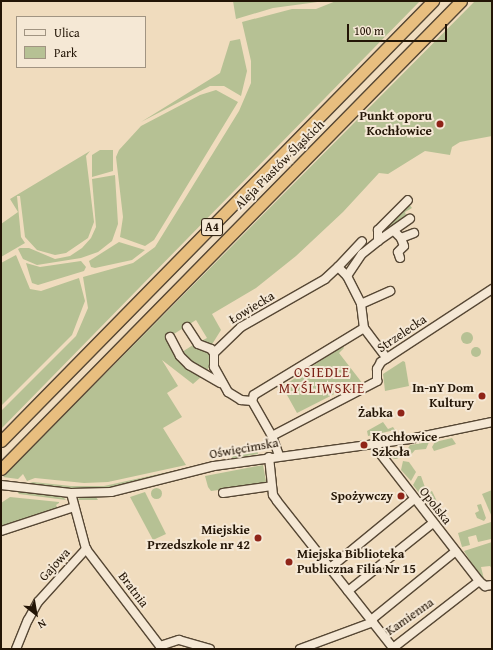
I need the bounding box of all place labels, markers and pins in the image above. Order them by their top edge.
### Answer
place label: Punkt oporu Kochłowice [359,109,432,140]
marker: Punkt oporu Kochłowice [435,119,445,129]
place label: In-nY Dom Kultury [412,381,474,412]
marker: In-nY Dom Kultury [477,391,487,401]
place label: Żabka [358,405,393,421]
marker: Żabka [396,408,406,418]
place label: Kochłowice Szkoła [372,430,437,461]
marker: Kochłowice Szkoła [359,440,369,450]
place label: Spożywczy [331,488,393,504]
marker: Spożywczy [396,491,406,501]
place label: Miejskie Przedszkole nr 42 [147,523,250,554]
marker: Miejskie Przedszkole nr 42 [253,533,263,543]
place label: Miejska Biblioteka Publiczna Filia Nr 15 [297,547,416,578]
marker: Miejska Biblioteka Publiczna Filia Nr 15 [284,557,294,567]

